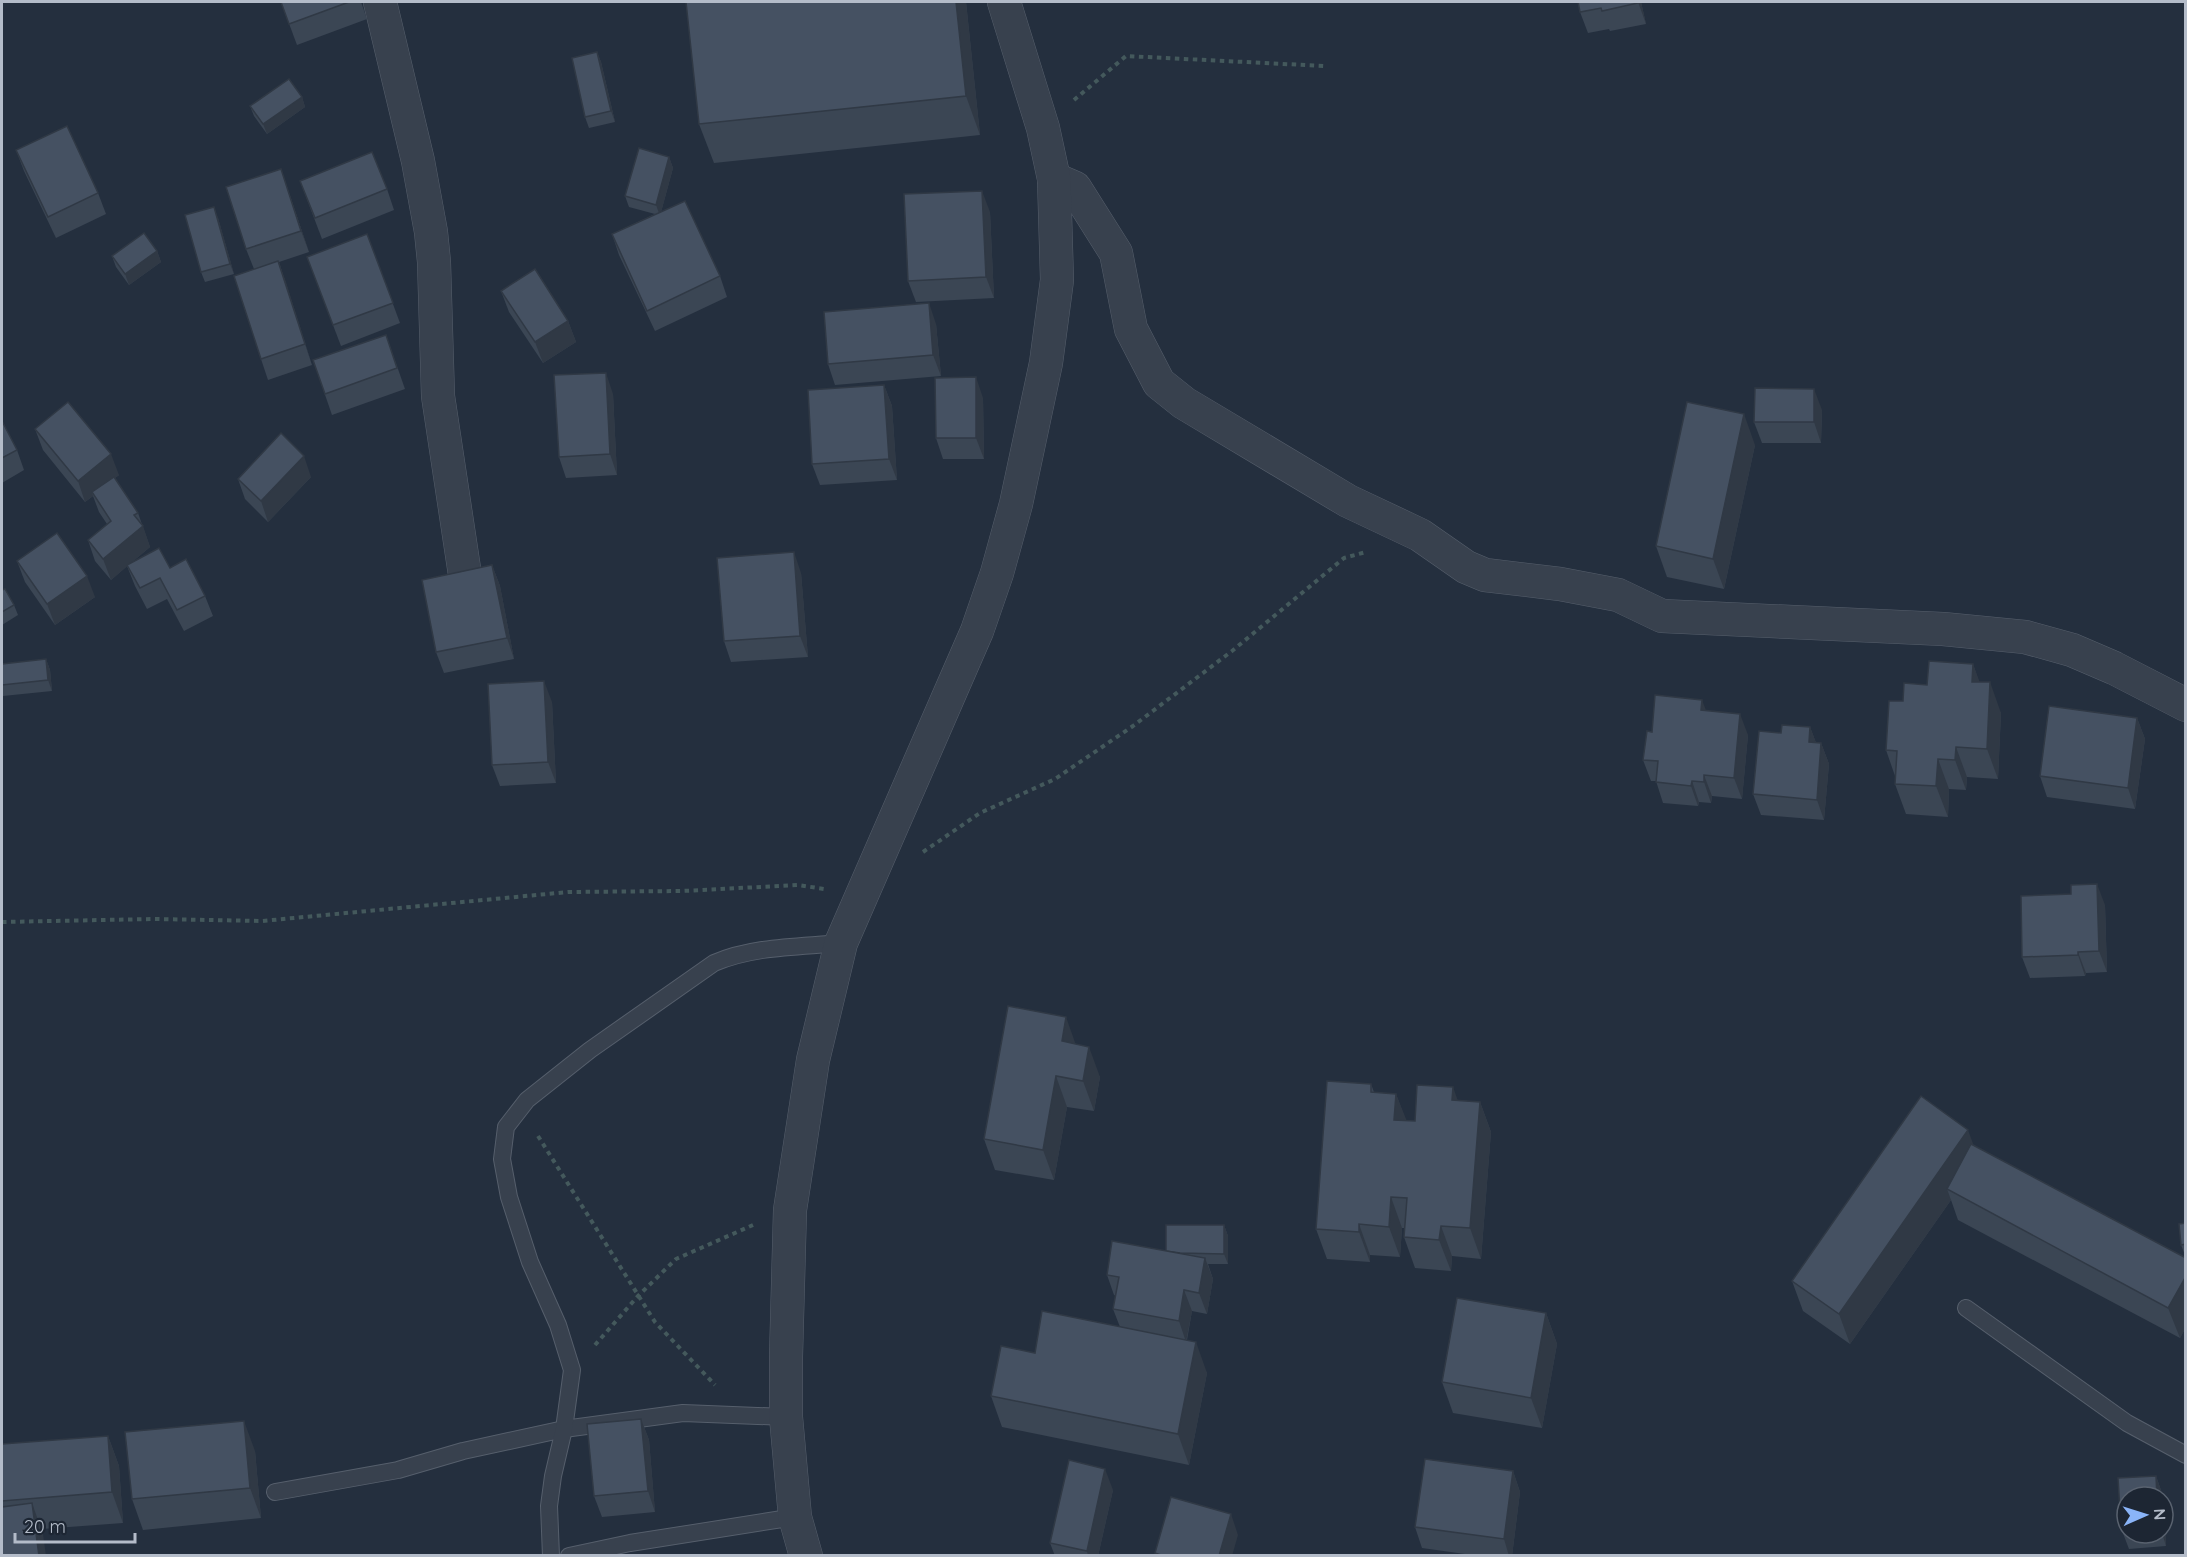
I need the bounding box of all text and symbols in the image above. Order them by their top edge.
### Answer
north arrow [2115,1485,2175,1545]
scale bar [15,1506,135,1544]
text: N [2150,1508,2170,1521]
text: 20 m [24,1515,66,1538]

